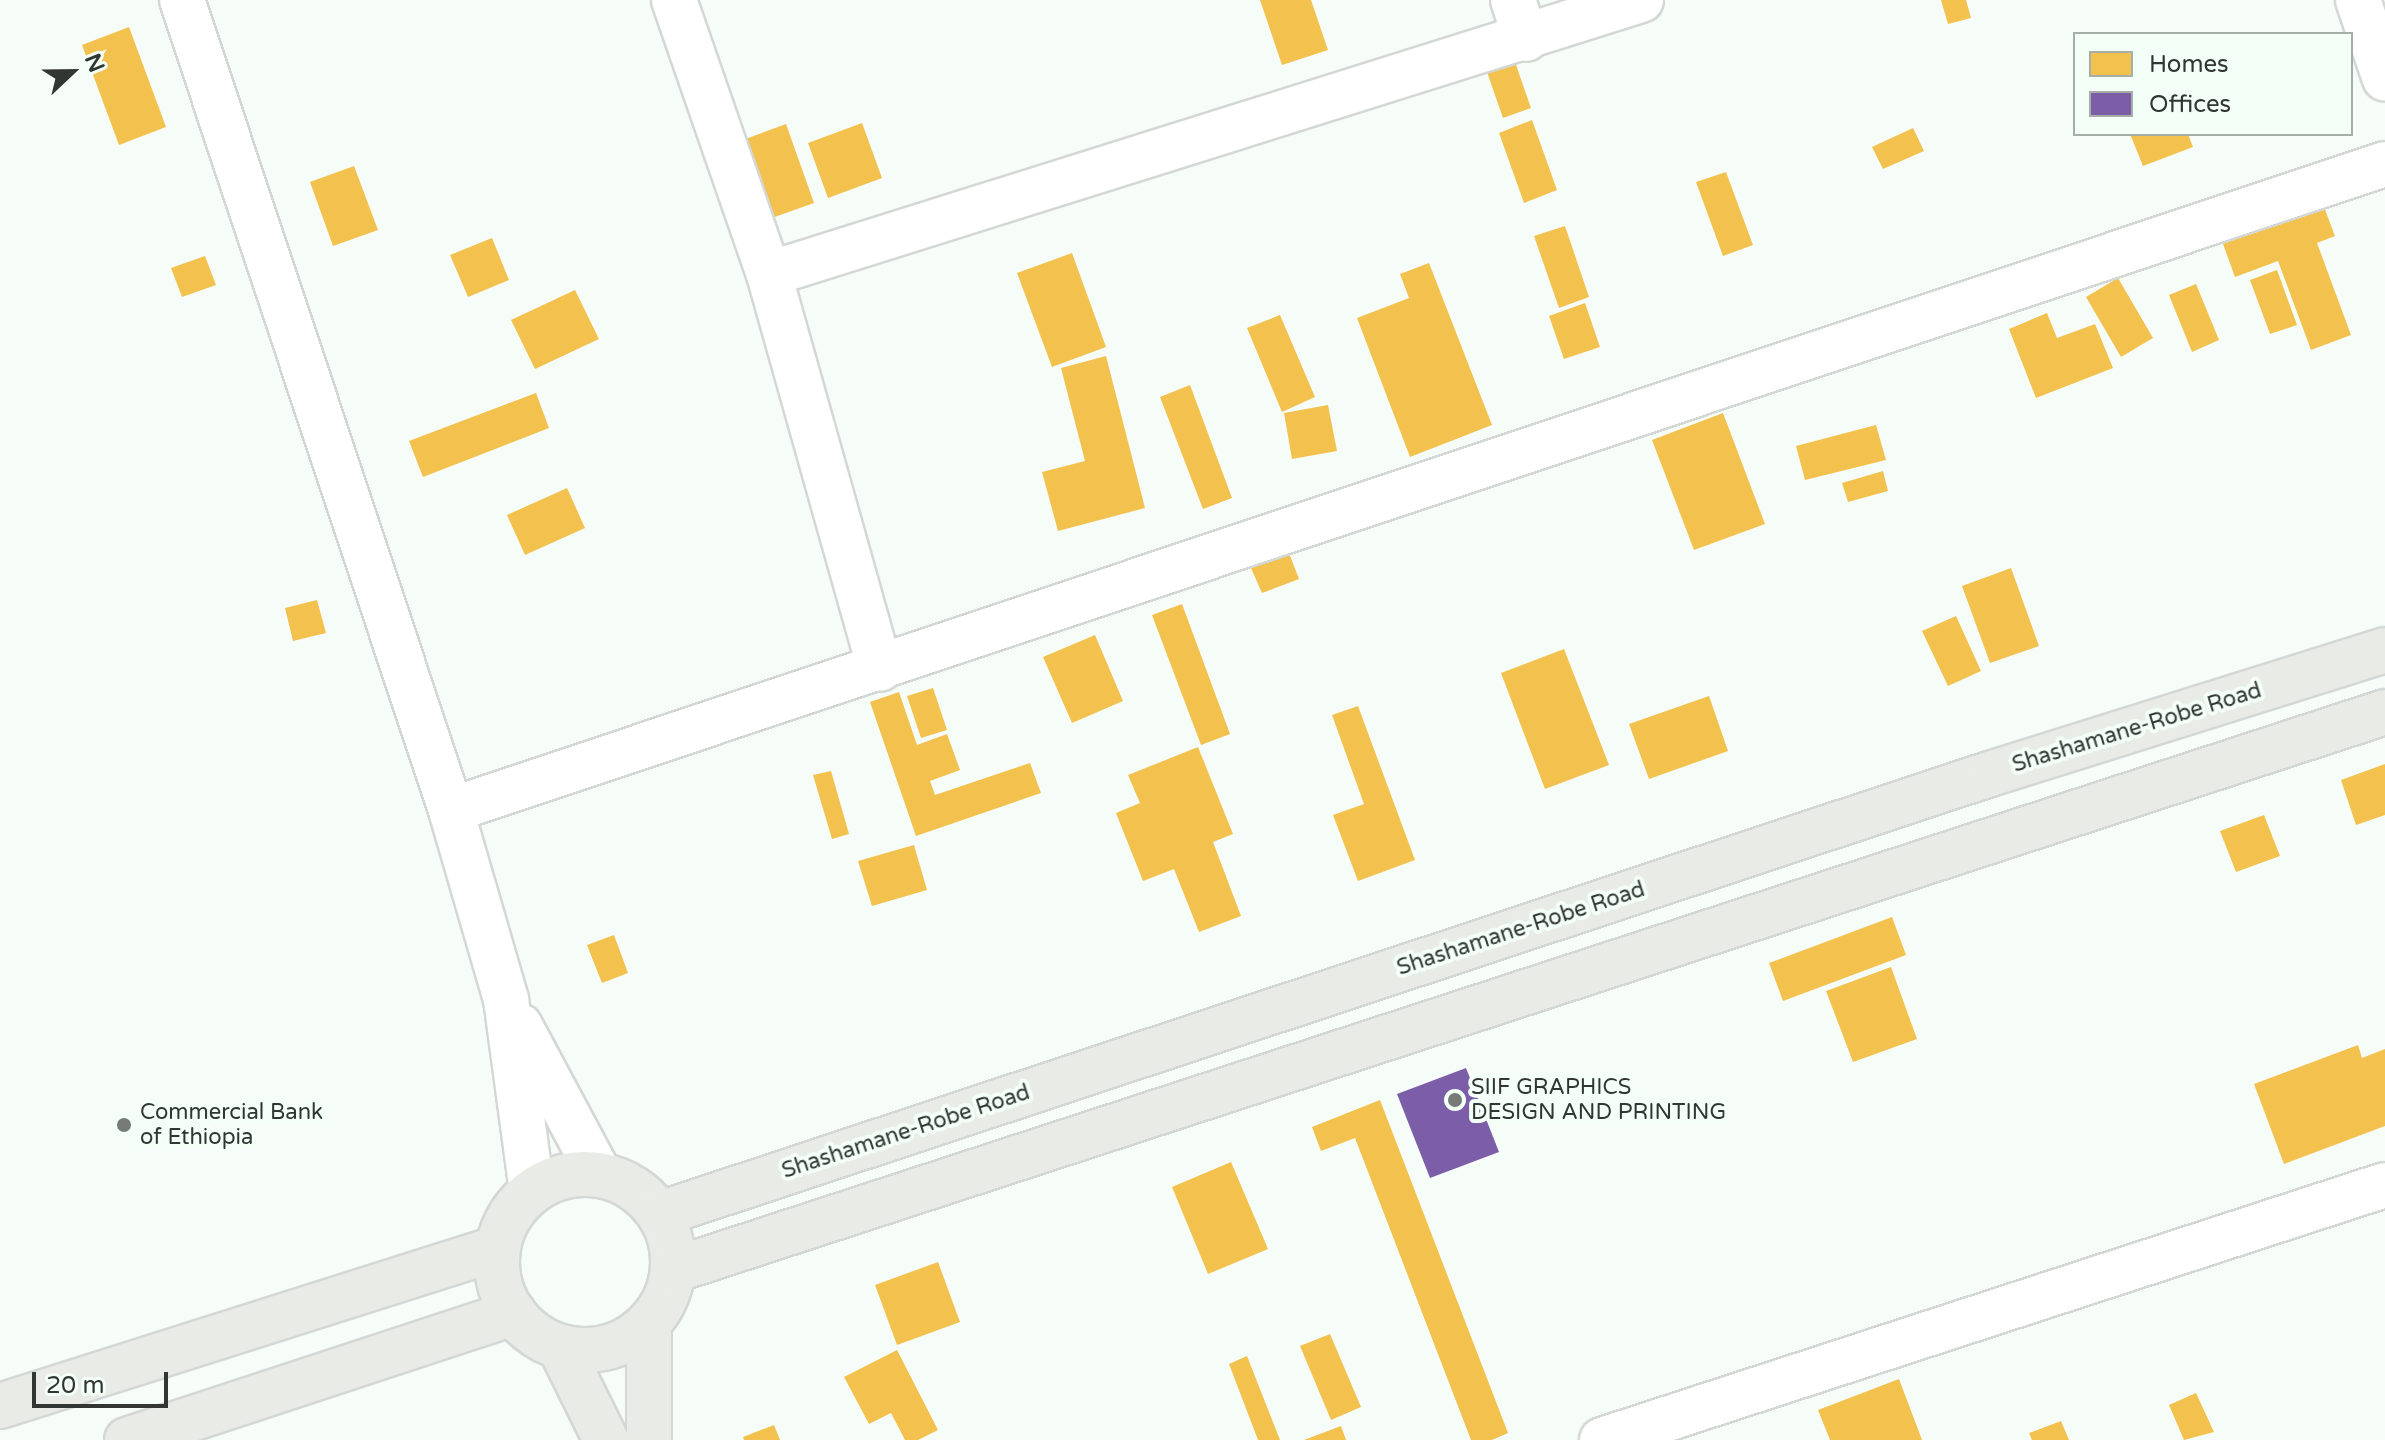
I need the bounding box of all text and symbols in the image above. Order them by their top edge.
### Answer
north arrow [32,32,112,112]
legend [2073,32,2353,136]
text: N [79,50,110,76]
text: Homes [2149,50,2229,79]
text: Offices [2149,90,2231,119]
street label: Shashamane-Robe Road [2009,677,2265,779]
street label: Shashamane-Robe Road [1394,876,1648,982]
place label: SIIF GRAPHICS DESIGN AND PRINTING [1471,1074,1726,1126]
street label: Shashamane-Robe Road [779,1079,1033,1185]
marker: SIIF GRAPHICS DESIGN AND PRINTING [1446,1091,1464,1109]
place label: Commercial Bank of Ethiopia [140,1099,323,1150]
marker: Commercial Bank of Ethiopia [115,1116,133,1134]
scale bar [36,1356,172,1406]
text: 20 m [46,1371,104,1400]

